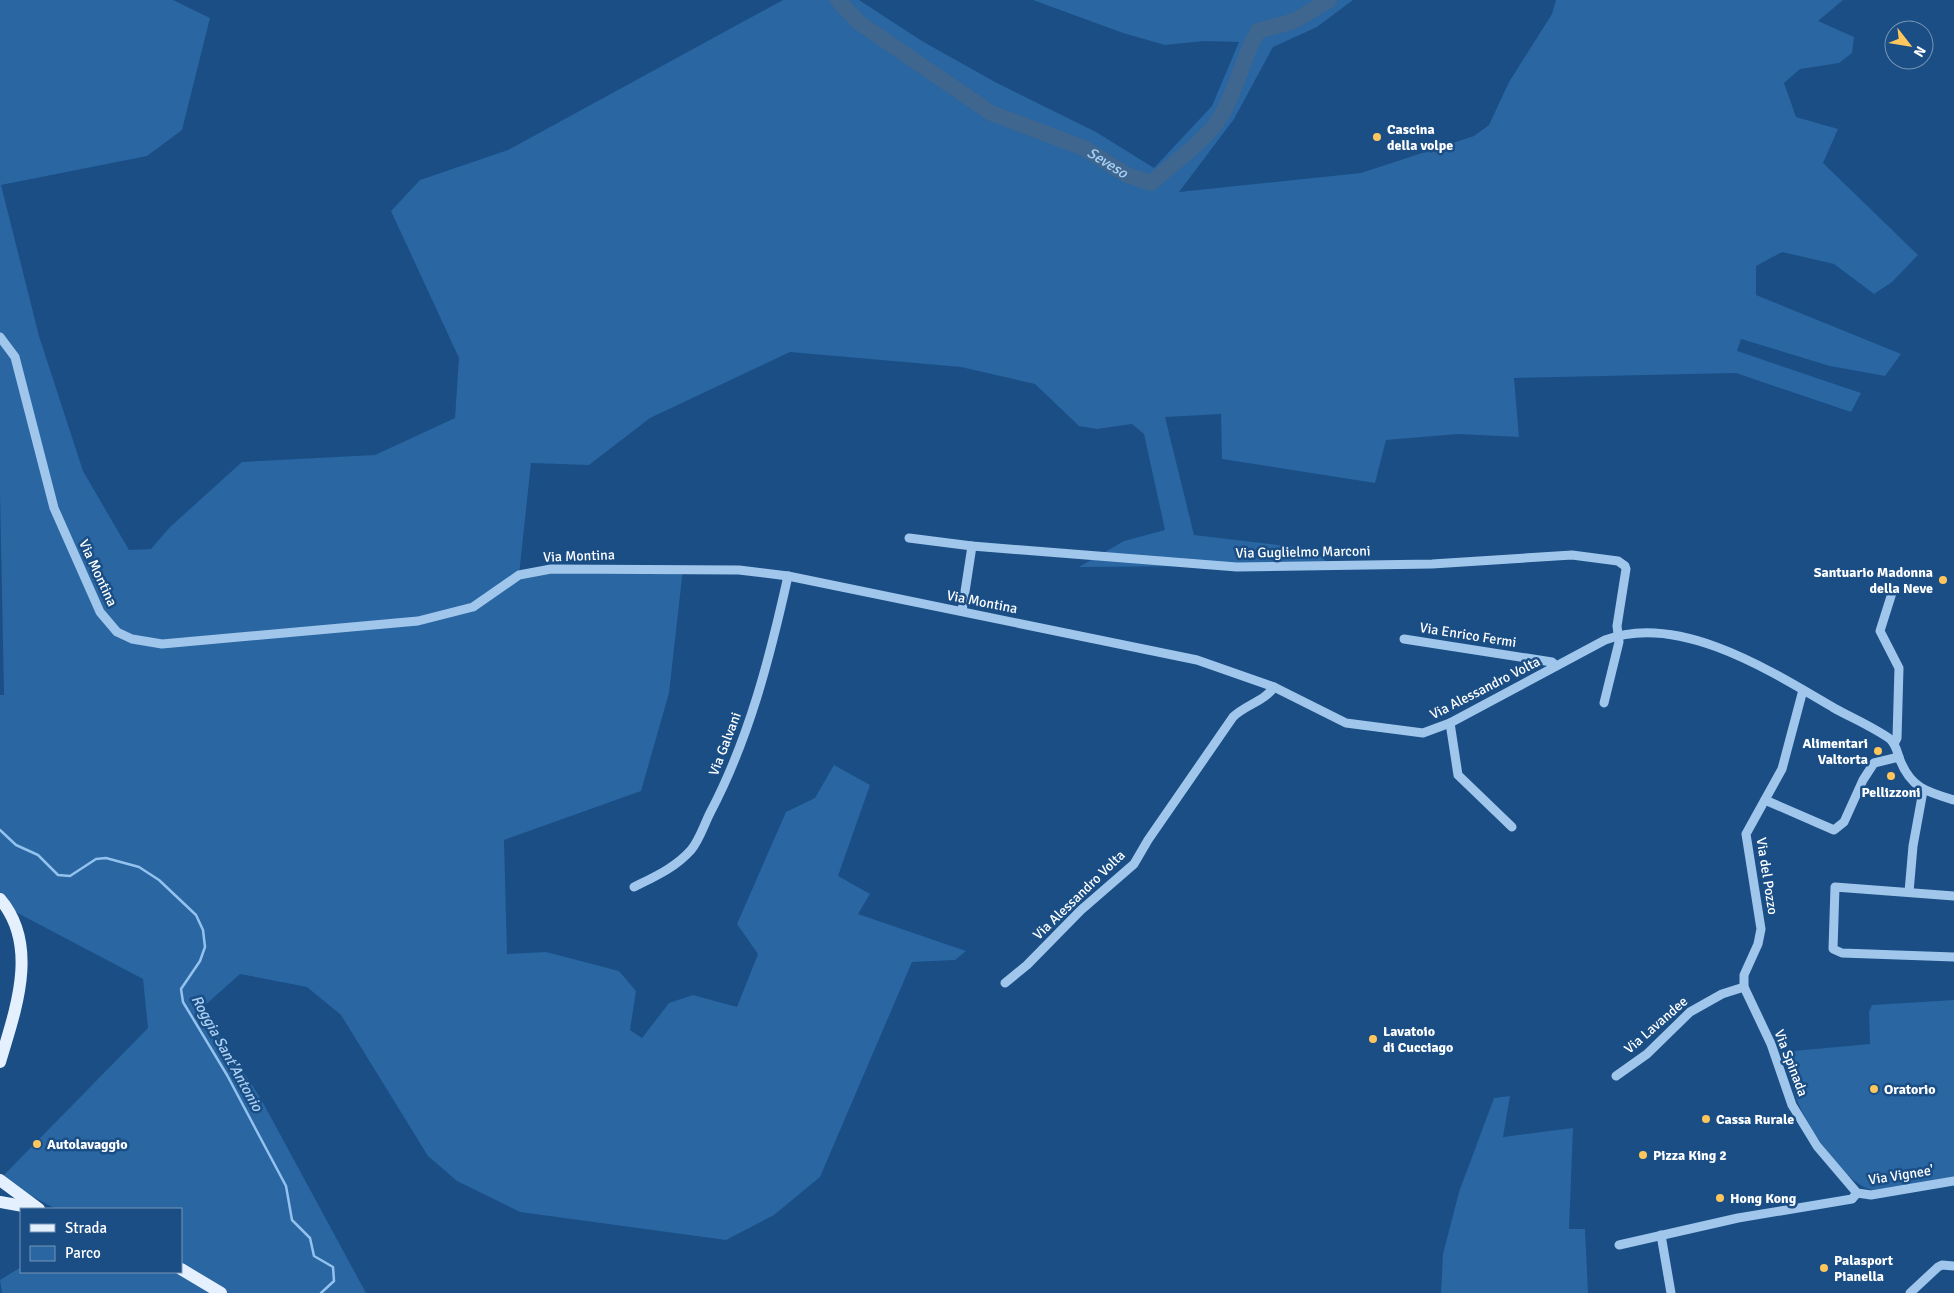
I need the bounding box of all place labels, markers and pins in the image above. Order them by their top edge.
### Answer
place label: Cascina della volpe [1387,121,1453,154]
marker: Cascina della volpe [1371,131,1383,143]
place label: Santuario Madonna della Neve [1814,564,1933,597]
marker: Santuario Madonna della Neve [1937,574,1949,586]
place label: Alimentari Valtorta [1802,735,1868,768]
marker: Alimentari Valtorta [1872,745,1884,757]
marker: Pellizzoni [1885,770,1897,782]
place label: Pellizzoni [1861,784,1921,801]
place label: Lavatoio di Cucciago [1383,1023,1453,1056]
marker: Lavatoio di Cucciago [1367,1033,1379,1045]
place label: Oratorio [1884,1081,1936,1098]
marker: Oratorio [1868,1083,1880,1095]
place label: Cassa Rurale [1716,1111,1794,1128]
marker: Cassa Rurale [1700,1113,1712,1125]
place label: Autolavaggio [47,1136,128,1153]
marker: Autolavaggio [31,1138,43,1150]
place label: Pizza King 2 [1653,1147,1727,1164]
marker: Pizza King 2 [1637,1149,1649,1161]
place label: Hong Kong [1730,1190,1797,1207]
marker: Hong Kong [1714,1192,1726,1204]
place label: Palasport Pianella [1834,1252,1894,1285]
marker: Palasport Pianella [1818,1262,1830,1274]

